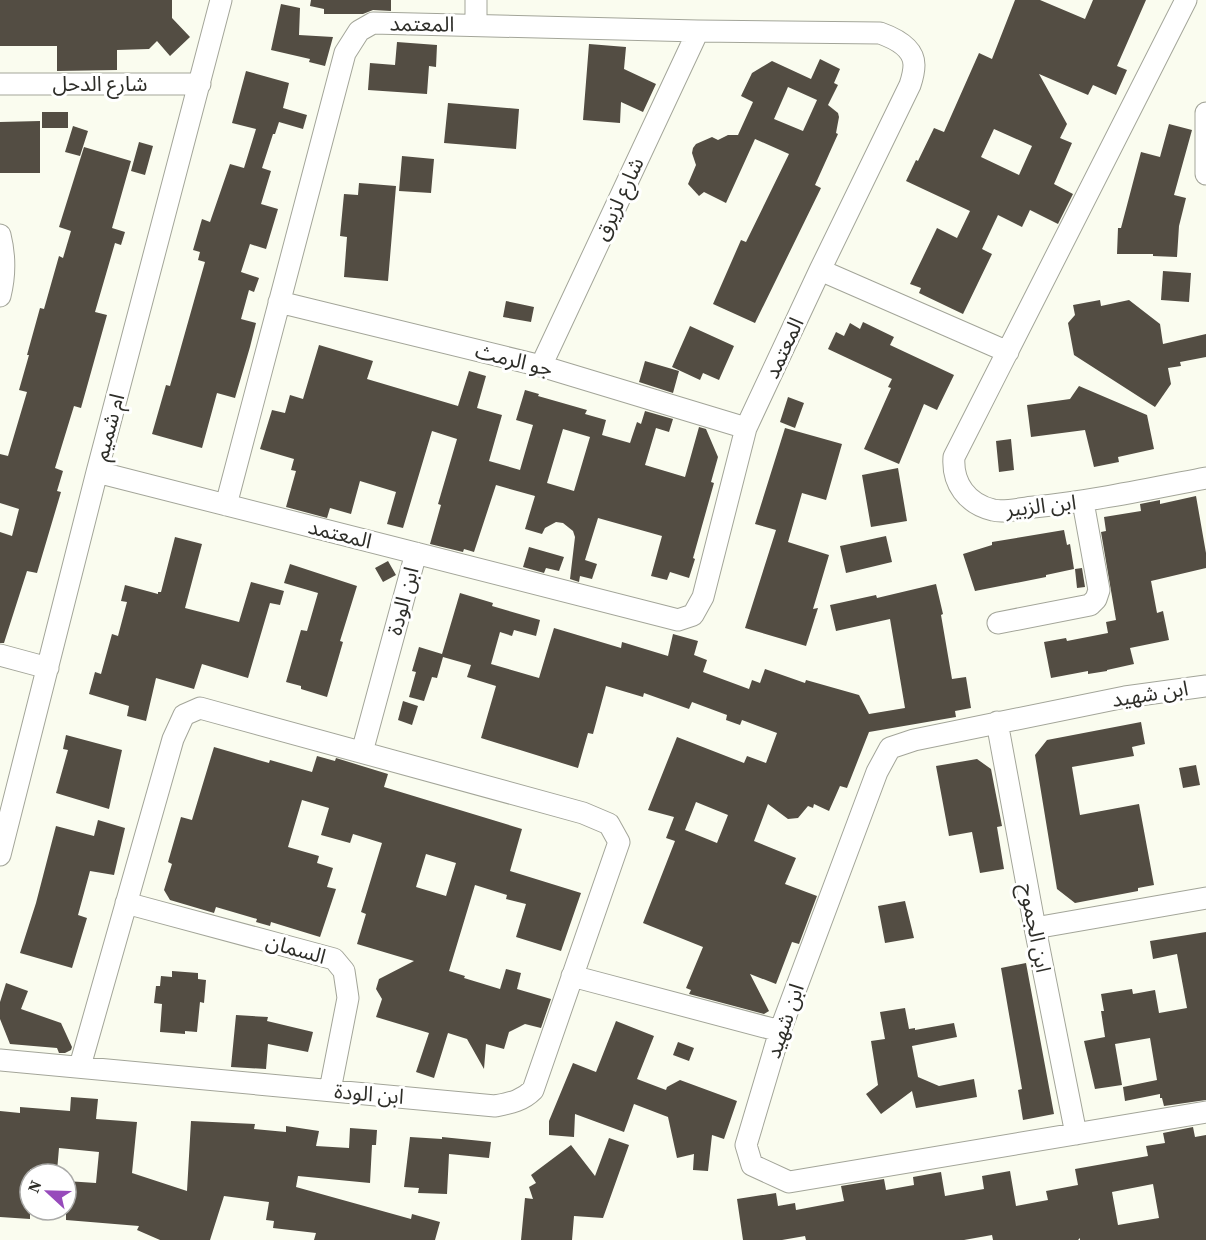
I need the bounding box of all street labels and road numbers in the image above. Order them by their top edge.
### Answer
street label: المعتمد [389,8,455,39]
street label: شارع الدحل [52,69,148,99]
street label: شارع لزيرق [587,152,651,246]
street label: المعتمد [757,312,810,383]
street label: جو الرمث [472,336,556,383]
street label: ام شميم [86,390,133,464]
street label: ابن الزبير [1003,487,1078,524]
street label: المعتمد [305,512,375,555]
street label: ابن الودة [379,563,426,638]
street label: ابن شهيد [1110,673,1190,714]
street label: ابن الجموح [1012,881,1058,975]
street label: السمان [263,926,329,971]
street label: ابن شهيد [758,980,811,1062]
street label: ابن الودة [333,1076,405,1111]

